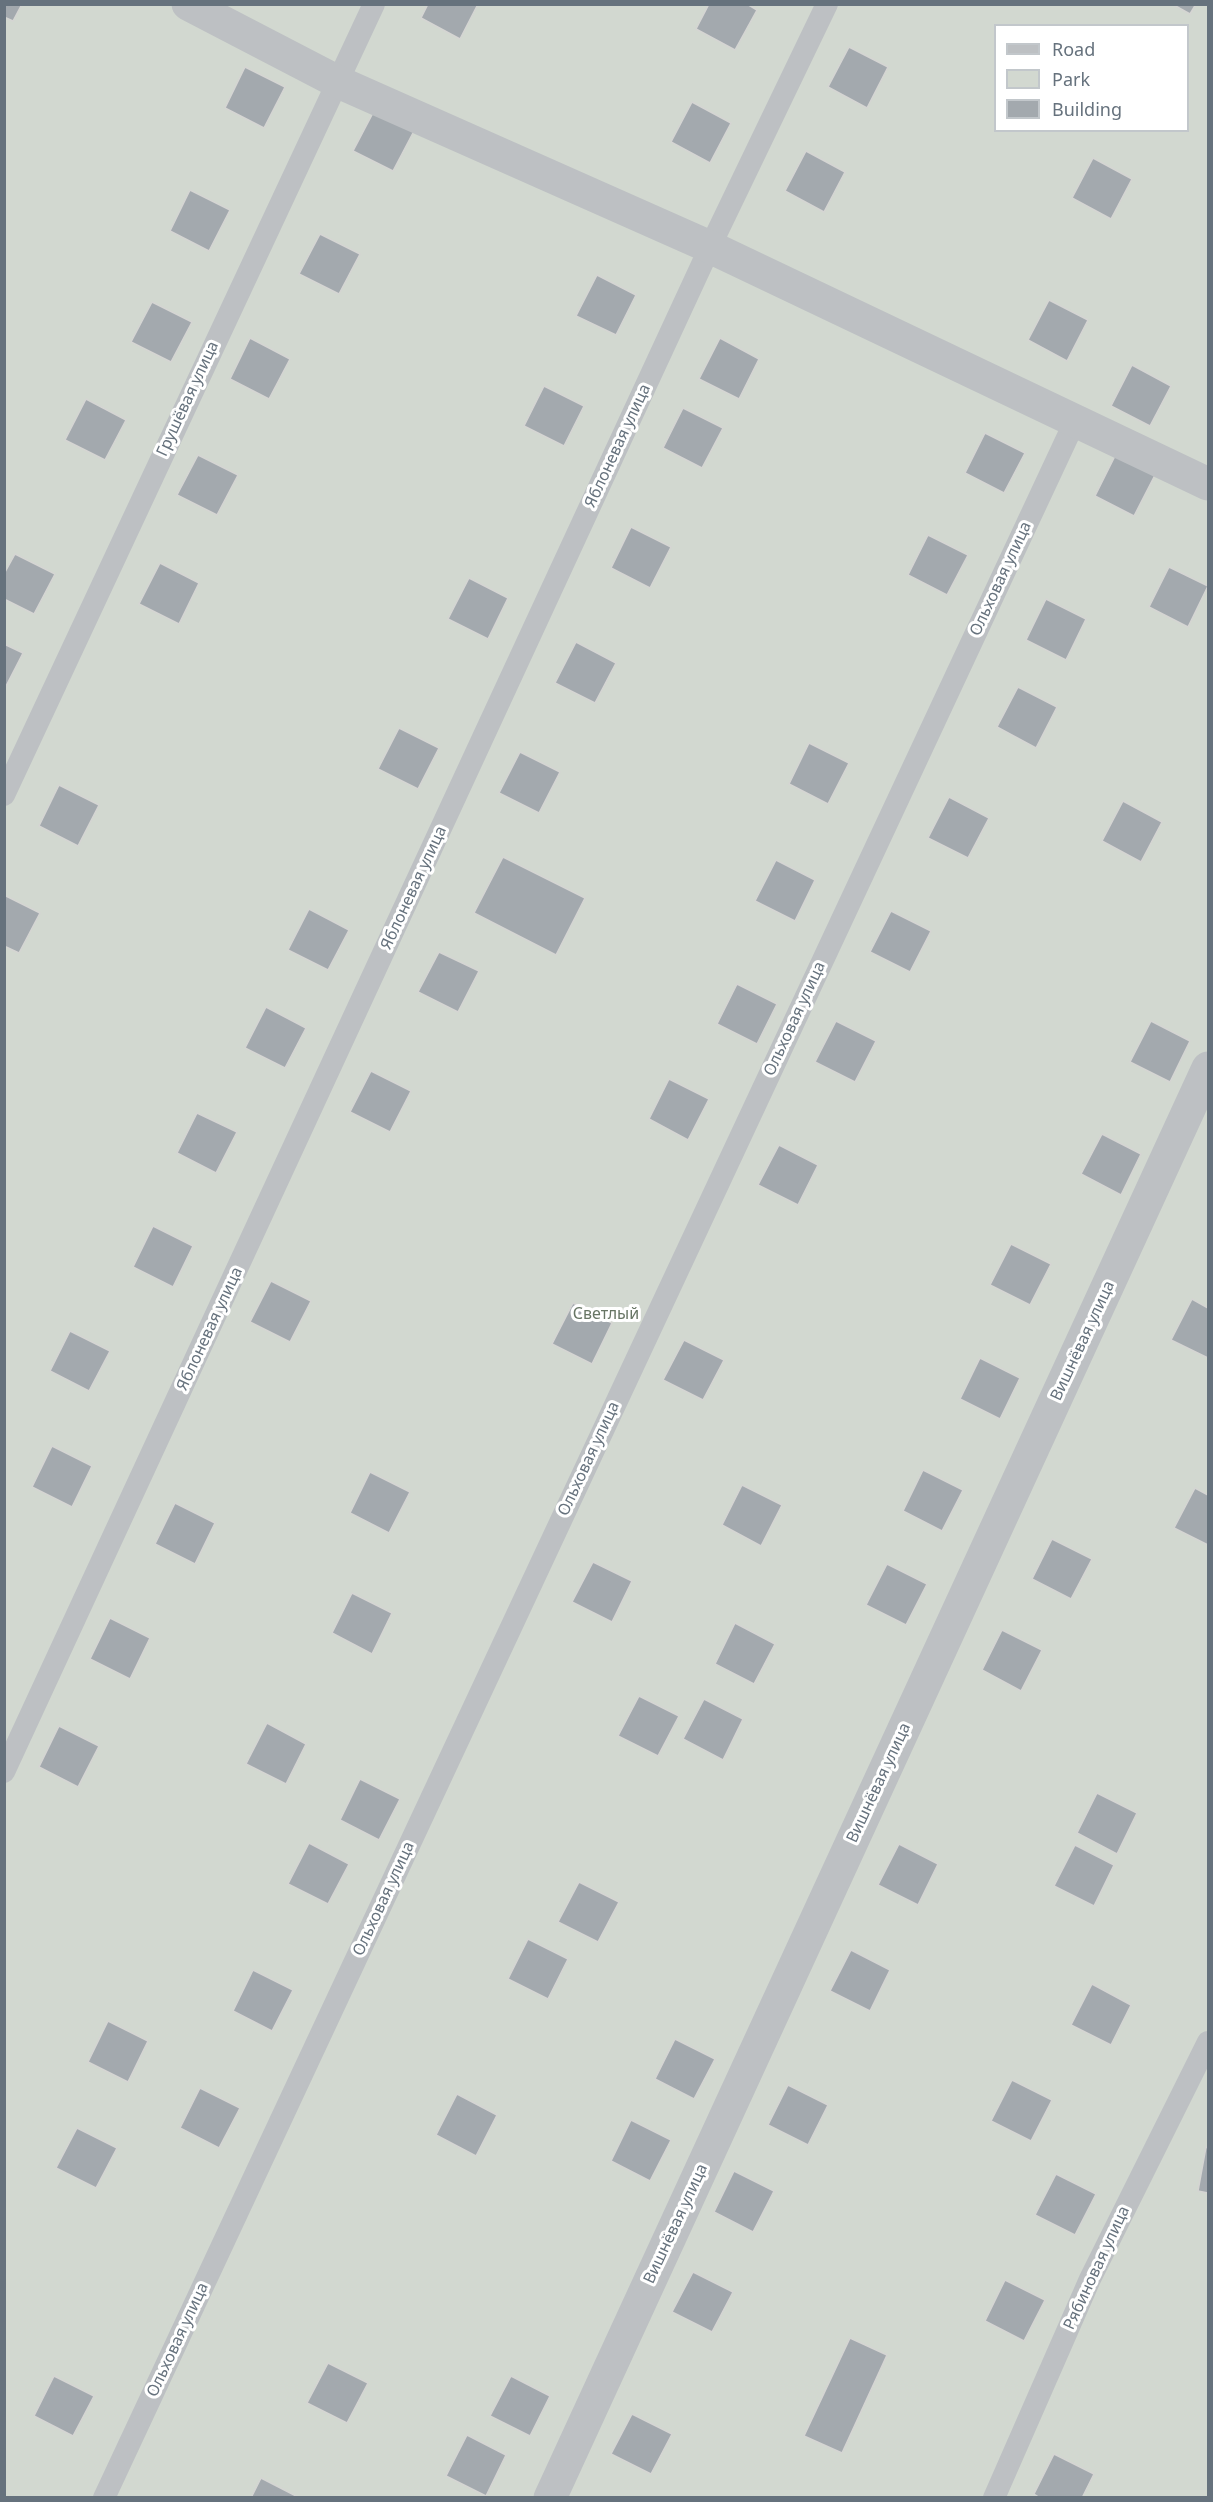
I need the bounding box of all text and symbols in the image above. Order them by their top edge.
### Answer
legend [994,24,1189,132]
text: Road [1052,37,1095,61]
text: Park [1052,67,1090,91]
text: Building [1052,97,1122,121]
street label: Грушёвая улица [153,338,223,460]
street label: Яблоневая улица [581,381,655,511]
street label: Ольховая улица [966,519,1036,639]
street label: Яблоневая улица [377,823,451,953]
street label: Ольховая улица [760,959,830,1079]
street label: Яблоневая улица [173,1264,247,1394]
street label: Вишнёвая улица [1047,1278,1119,1404]
park label: Светлый [573,1304,639,1324]
street label: Ольховая улица [554,1399,624,1519]
street label: Вишнёвая улица [843,1720,915,1846]
street label: Ольховая улица [349,1839,419,1959]
street label: Вишнёвая улица [640,2161,712,2287]
street label: Рябиновая улица [1060,2203,1134,2333]
street label: Ольховая улица [143,2280,213,2400]

